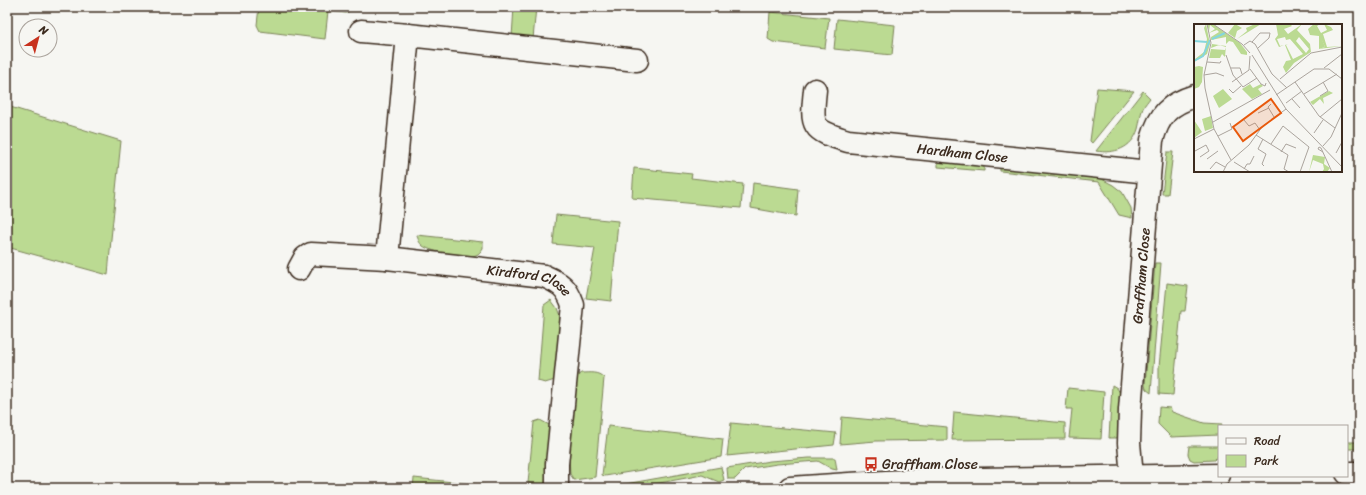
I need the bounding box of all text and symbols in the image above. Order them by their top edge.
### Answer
north arrow [18,18,58,58]
text: N [34,20,53,40]
inset map [1194,24,1342,172]
street label: Hardham Close [916,136,1009,170]
street label: Graffham Close [1125,227,1157,324]
street label: Kirdford Close [485,257,579,301]
legend [1218,425,1348,477]
text: Road [1254,430,1281,452]
text: Park [1254,450,1279,472]
place label: Graffham Close [882,452,978,477]
bus stop icon: Graffham Close [863,456,879,472]

